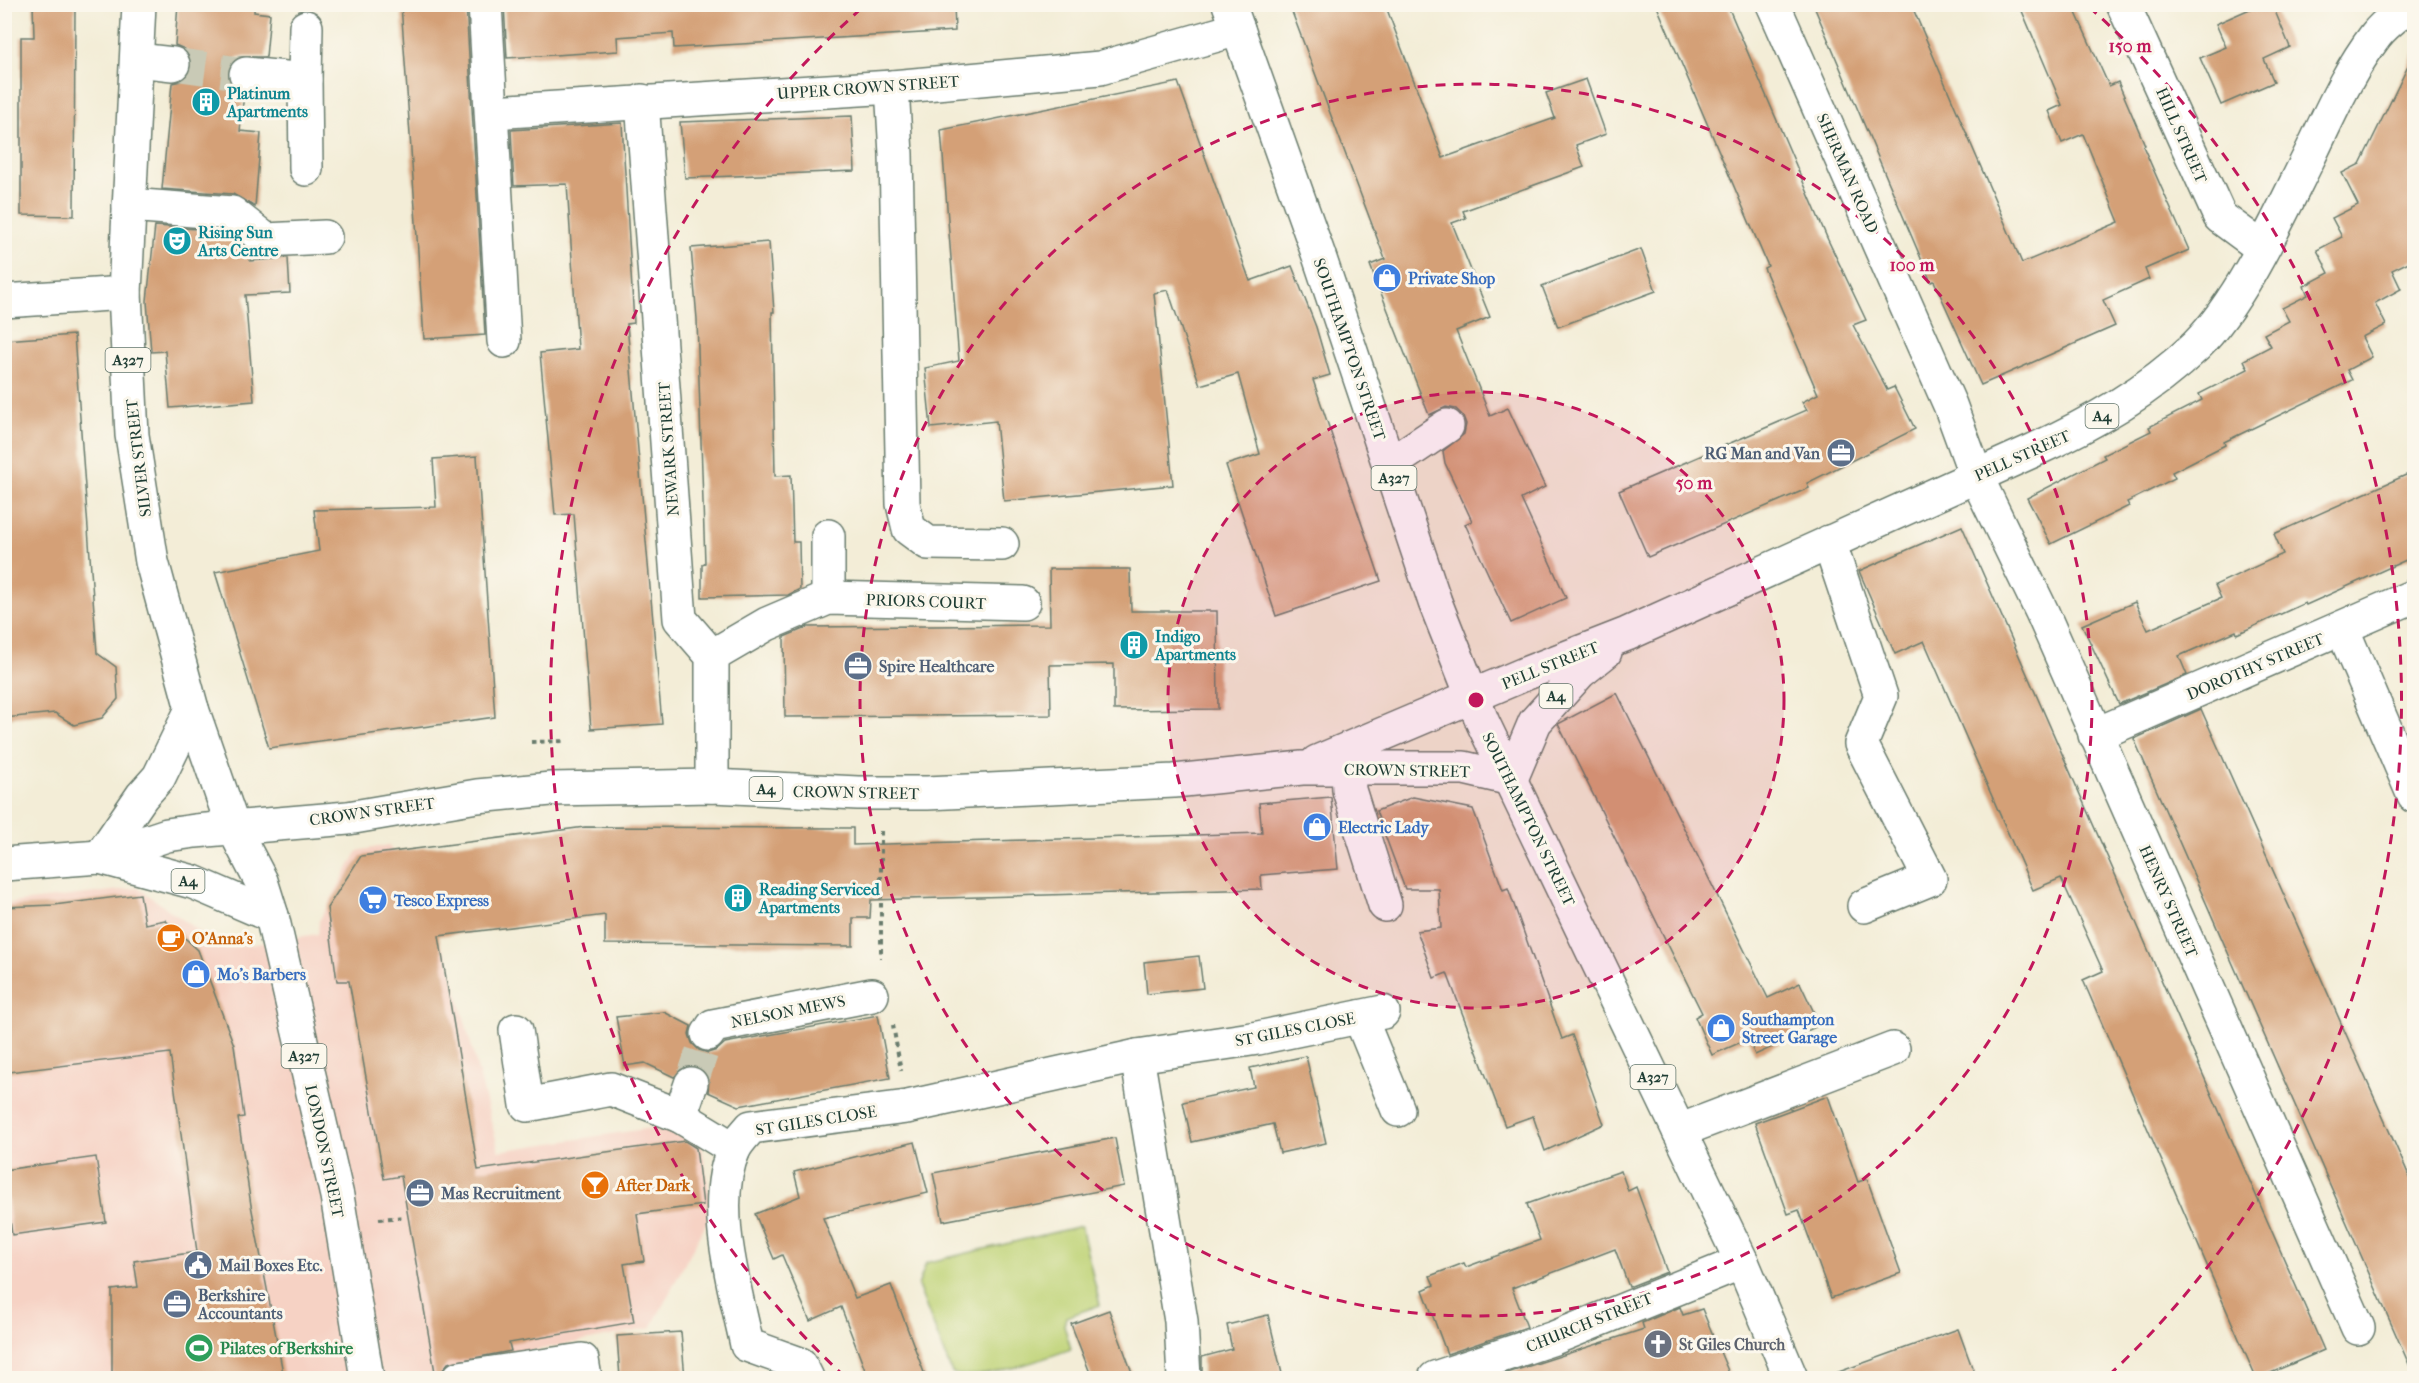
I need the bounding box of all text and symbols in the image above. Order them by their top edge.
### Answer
text: 150 m [2109,36,2152,57]
street label: UPPER CROWN STREET [776,72,960,103]
place label: Platinum Apartments [226,84,308,122]
street label: HILL STREET [2152,84,2211,186]
building icon: Platinum Apartments [190,86,222,118]
street label: SHERMAN ROAD [1813,110,1882,236]
place label: Rising Sun Arts Centre [197,223,279,260]
theatre icon: Rising Sun Arts Centre [161,225,193,257]
text: 100 m [1889,255,1936,276]
street label: SOUTHAMPTON STREET [1309,256,1390,443]
shop icon: Private Shop [1371,262,1403,294]
place label: Private Shop [1408,269,1496,289]
road number: A327 [106,348,150,372]
street label: NEWARK STREET [654,381,683,517]
street label: SILVER STREET [122,397,155,518]
road number: A4 [2086,404,2118,428]
street label: PELL STREET [1971,426,2073,485]
office icon: RG Man and Van [1825,437,1857,469]
place label: RG Man and Van [1705,444,1821,463]
road number: A327 [1372,466,1416,490]
text: 50 m [1676,473,1713,494]
street label: PRIORS COURT [865,590,987,613]
place label: Indigo Apartments [1154,627,1236,665]
building icon: Indigo Apartments [1118,629,1150,661]
street label: DOROTHY STREET [2184,629,2327,704]
street label: PELL STREET [1499,637,1602,694]
office icon: Spire Healthcare [842,650,874,682]
place label: Spire Healthcare [879,657,995,677]
road number: A4 [1540,684,1572,708]
centre of rings [1466,690,1486,710]
street label: SOUTHAMPTON STREET [1478,729,1579,909]
street label: CROWN STREET [1344,760,1471,781]
road number: A4 [750,777,783,801]
street label: CROWN STREET [793,782,920,803]
street label: CROWN STREET [308,793,436,830]
shop icon: Electric Lady [1301,811,1333,843]
place label: Electric Lady [1338,818,1430,838]
street label: HENRY STREET [2135,842,2202,960]
road number: A4 [172,869,204,893]
place label: Reading Serviced Apartments [758,880,881,918]
building icon: Reading Serviced Apartments [722,882,754,914]
supermarket icon: Tesco Express [357,884,389,916]
place label: Tesco Express [393,891,489,911]
cafe icon: O'Anna's [155,922,187,954]
place label: O'Anna's [192,929,253,948]
shop icon: Mo's Barbers [180,958,212,990]
place label: Mo's Barbers [216,965,306,984]
street label: NELSON MEWS [729,991,847,1032]
street label: ST GILES CLOSE [1233,1008,1357,1050]
place label: Southampton Street Garage [1742,1010,1837,1048]
shop icon: Southampton Street Garage [1705,1012,1737,1044]
road number: A327 [282,1044,326,1068]
road number: A327 [1630,1065,1676,1089]
street label: LONDON STREET [301,1083,348,1220]
street label: ST GILES CLOSE [754,1102,878,1139]
bar icon: After Dark [579,1169,611,1201]
place label: After Dark [615,1176,691,1195]
office icon: Mas Recruitment [404,1177,436,1209]
place label: Mas Recruitment [440,1184,561,1203]
public building icon: Mail Boxes Etc. [182,1249,214,1281]
place label: Mail Boxes Etc. [218,1256,323,1275]
place label: Berkshire Accountants [197,1286,283,1323]
office icon: Berkshire Accountants [161,1288,193,1320]
street label: CHURCH STREET [1523,1288,1655,1357]
church icon: St Giles Church [1642,1328,1674,1360]
sports icon: Pilates of Berkshire [183,1332,215,1364]
place label: St Giles Church [1679,1335,1786,1354]
place label: Pilates of Berkshire [220,1339,353,1358]

